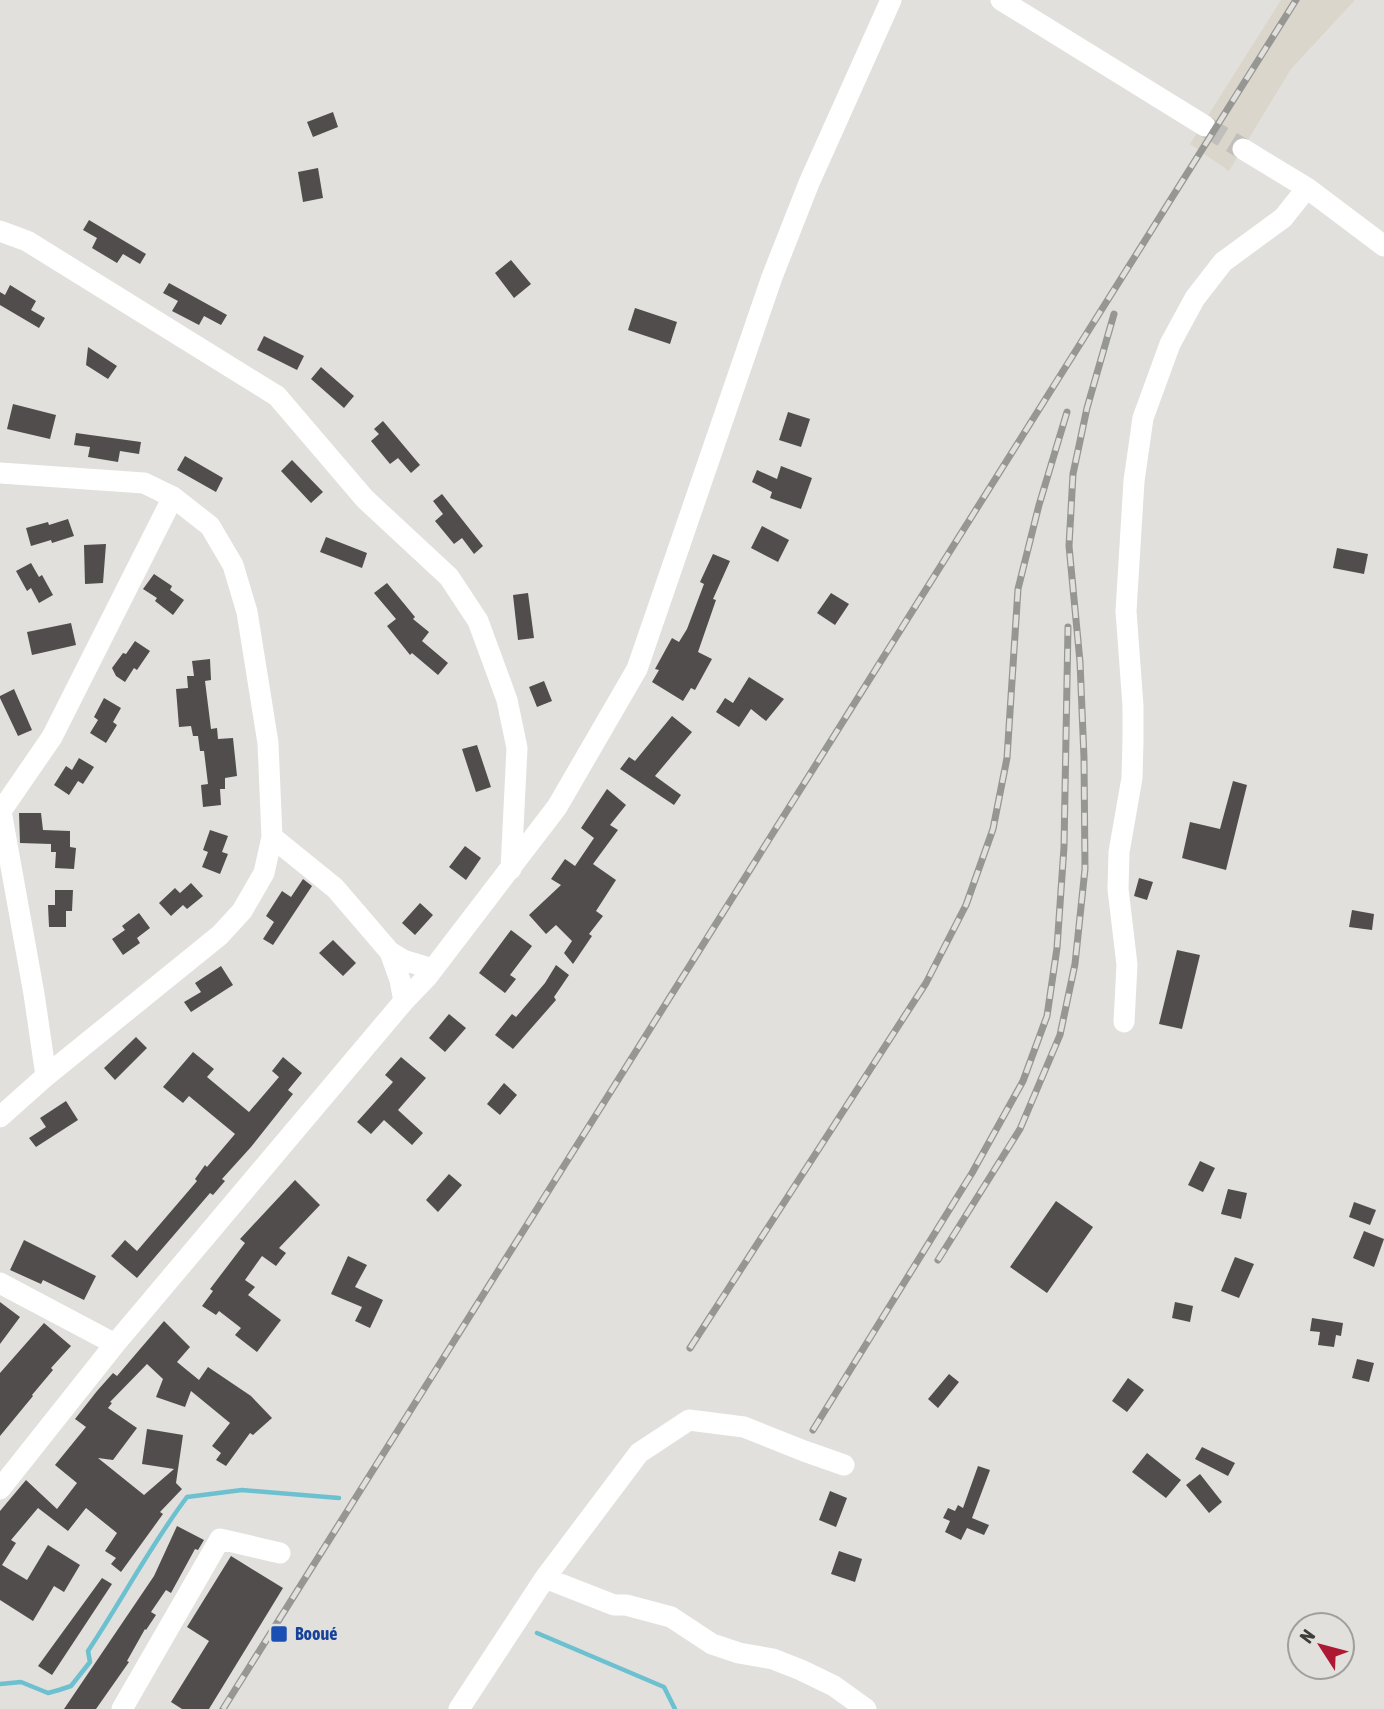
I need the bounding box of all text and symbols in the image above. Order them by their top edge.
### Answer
north arrow [1286,1611,1356,1681]
place label: Booué [295,1623,337,1644]
marker: Booué [269,1624,289,1644]
text: N [1295,1625,1319,1647]

